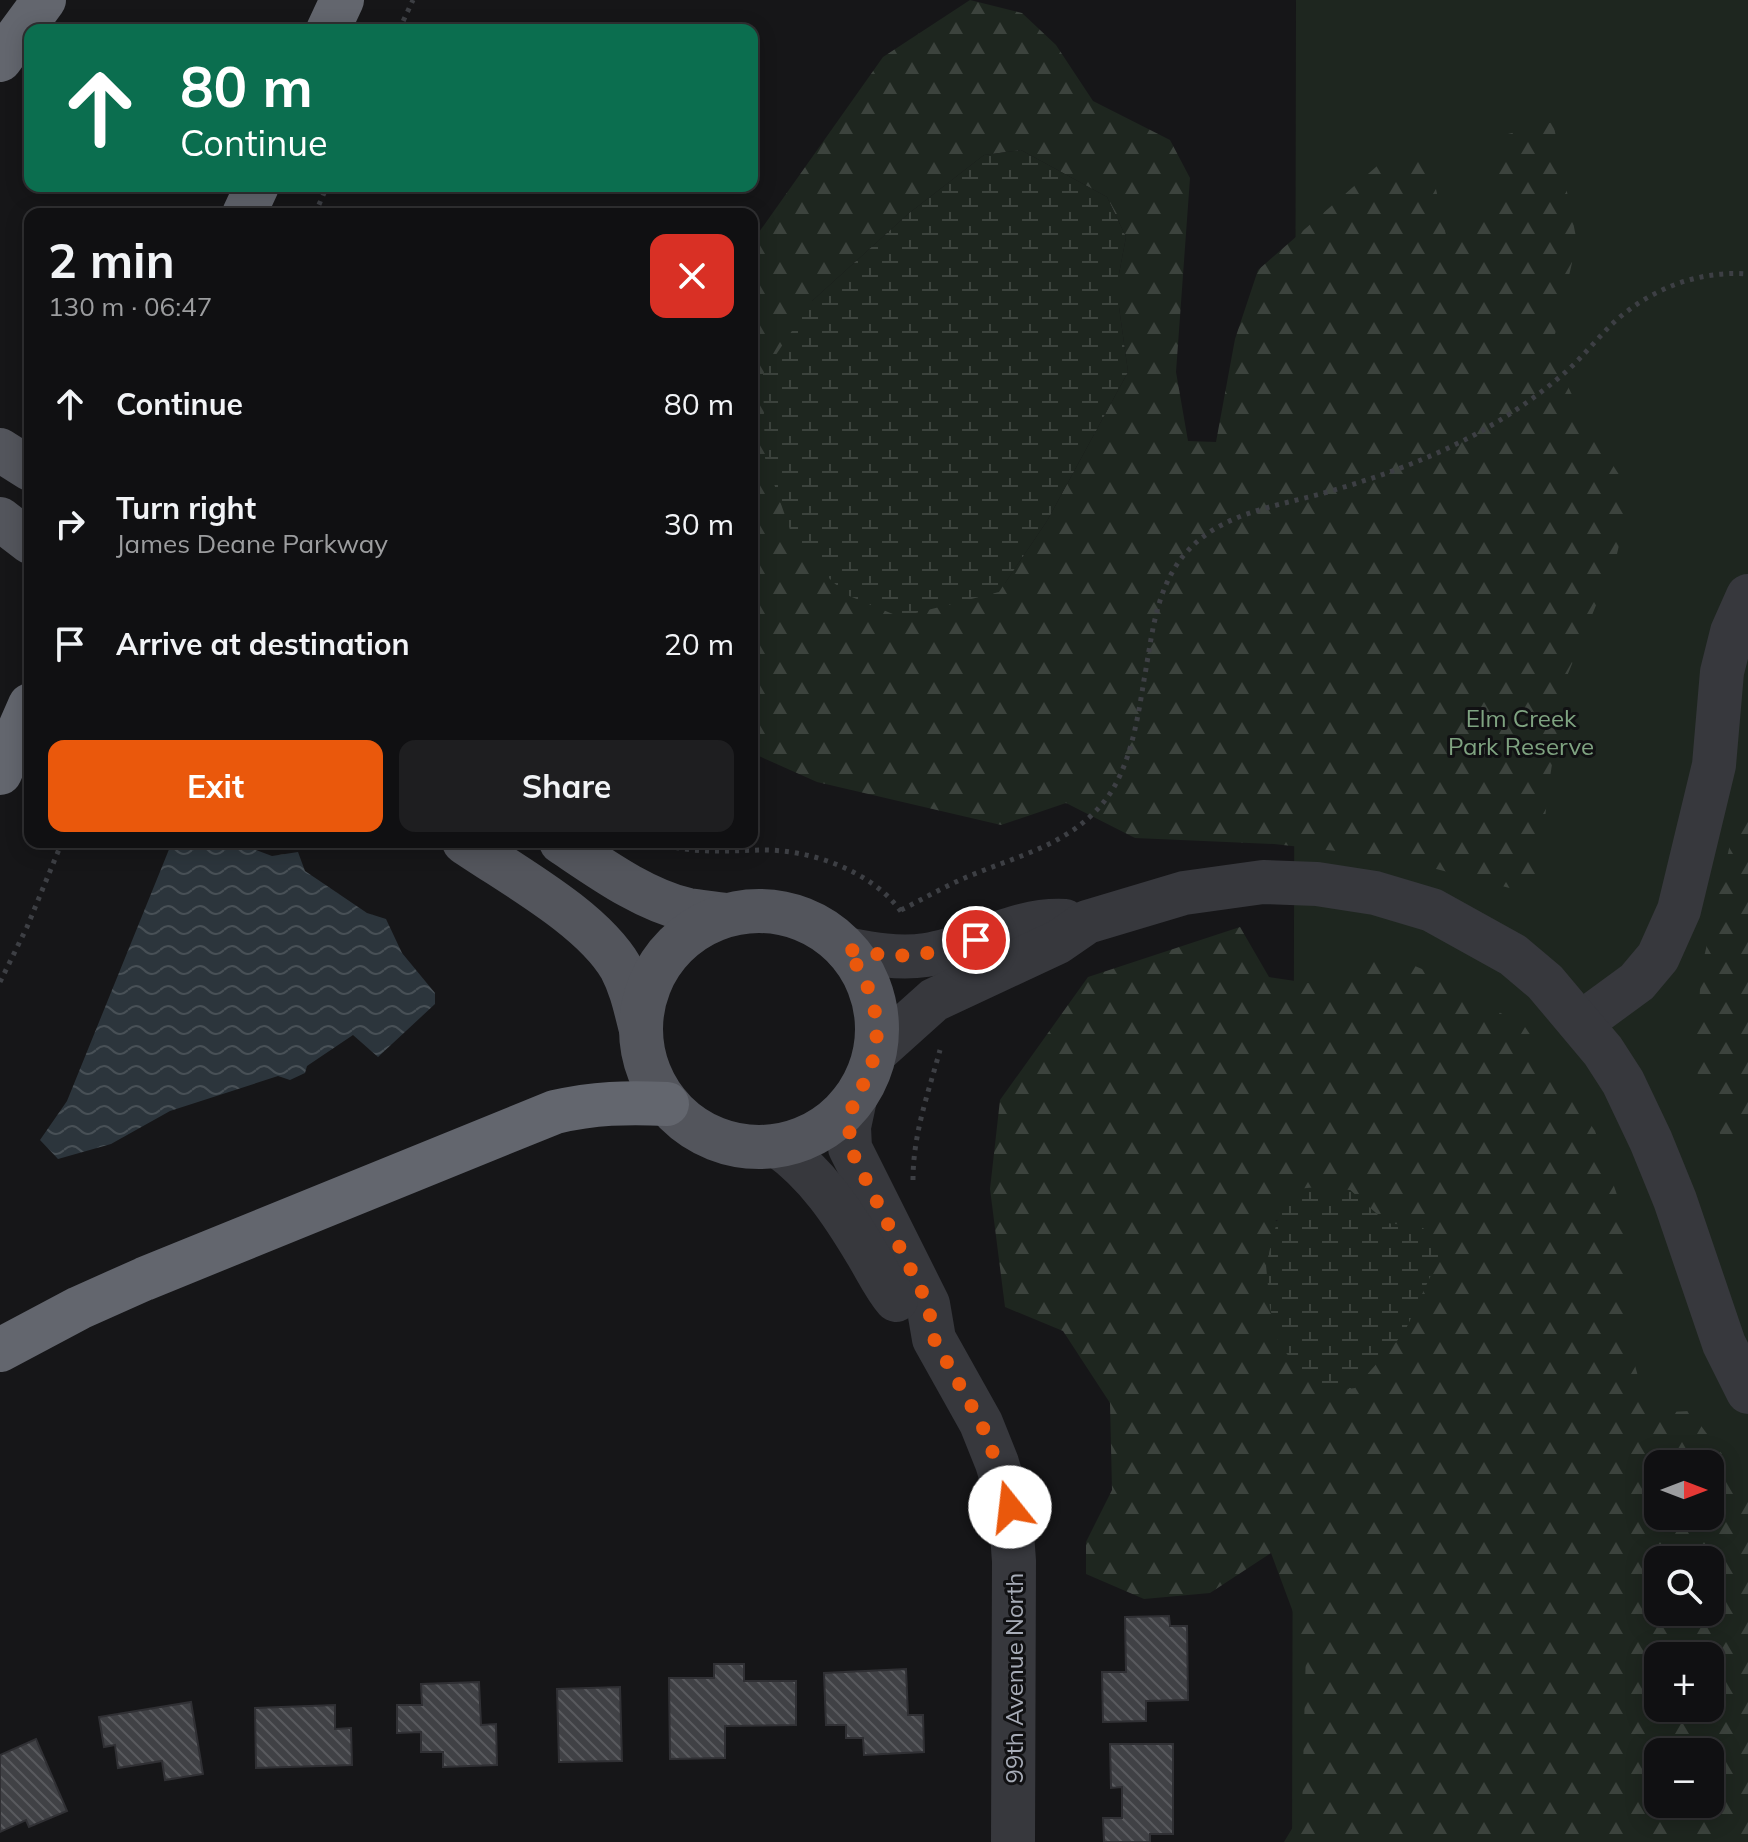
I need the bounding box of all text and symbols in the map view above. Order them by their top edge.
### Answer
text: 80 m [180,51,313,121]
icon: ahead [48,56,152,160]
text: Continue [180,120,328,165]
text: 2 min [48,230,175,290]
button: close [650,234,734,318]
text: 130 m · 06:47 [48,290,212,323]
icon: ahead [48,382,92,426]
text: Continue [116,385,243,423]
text: 80 m [664,385,734,423]
text: Turn right [116,489,256,527]
icon: right [48,502,92,546]
text: 30 m [664,505,734,543]
text: James Deane Parkway [116,527,388,560]
icon: arrive [48,622,92,666]
text: Arrive at destination [116,625,410,663]
text: 20 m [664,625,734,663]
park label: Elm Creek Park Reserve [1448,703,1594,761]
button: Exit [48,740,383,832]
button: Share [399,740,734,832]
pin [942,906,1010,974]
icon: arrive [954,918,998,962]
north arrow [1644,1450,1724,1530]
map controls [1644,1450,1724,1818]
position arrow [968,1465,1052,1549]
button: search [1644,1546,1724,1626]
street label: 99th Avenue North [999,1573,1029,1783]
button: + [1644,1642,1724,1722]
button: − [1644,1738,1724,1818]

